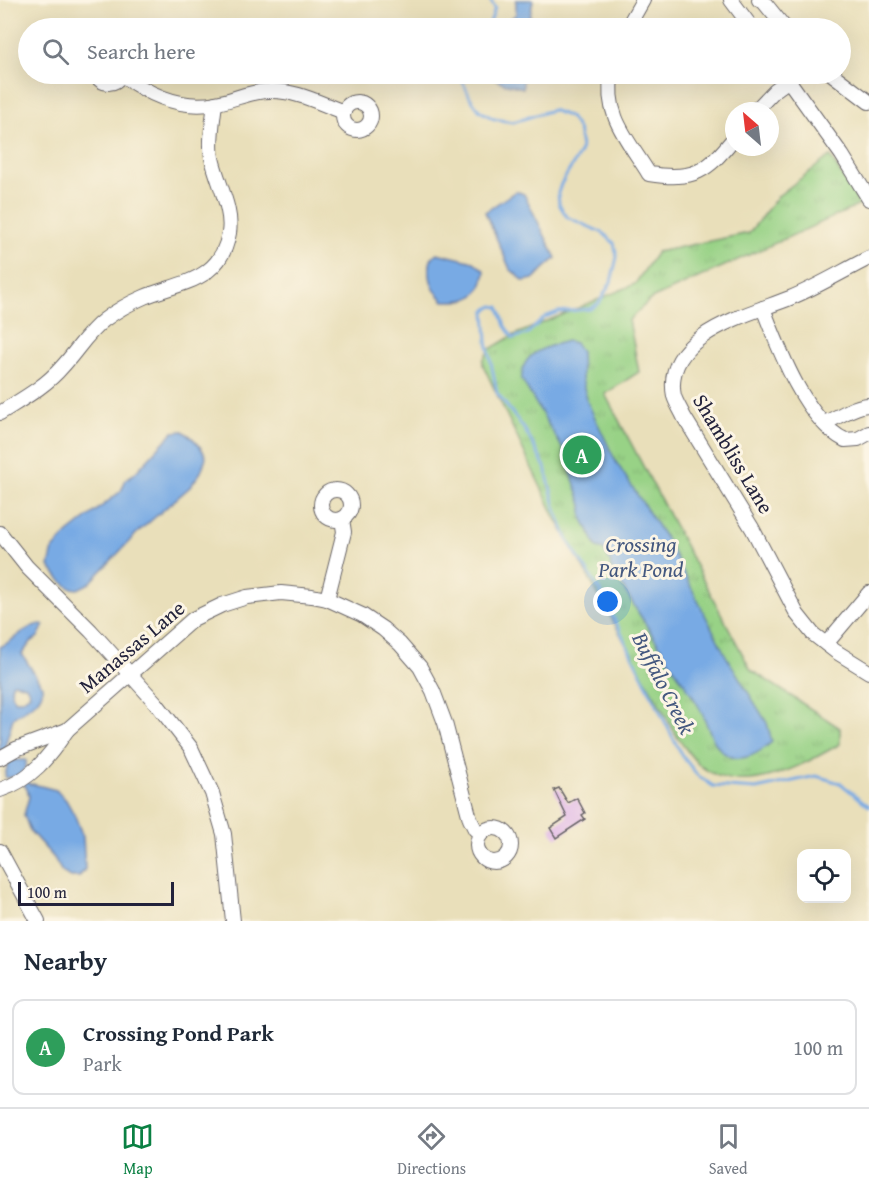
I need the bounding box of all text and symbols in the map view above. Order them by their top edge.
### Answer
search box [18,18,851,84]
icon: search [39,35,72,68]
text: Search here [87,35,196,67]
north arrow [725,102,779,156]
street label: Shambliss Lane [685,388,782,520]
pin: A [562,432,602,478]
water label: Crossing Park Pond [597,528,684,585]
your location [593,587,622,616]
street label: Manassas Lane [72,593,192,700]
water label: Buffalo Creek [624,625,704,740]
map controls [797,849,851,903]
button: locate [797,849,851,903]
scale bar [18,879,174,906]
text: 100 m [27,880,67,904]
text: Nearby [24,941,107,980]
text: Crossing Pond Park [83,1017,274,1049]
text: A [39,1033,52,1062]
text: 100 m [793,1033,843,1062]
text: Park [83,1049,122,1078]
tab: Map [121,1120,154,1180]
tab: Directions [397,1120,466,1180]
tab: Saved [709,1120,748,1180]

